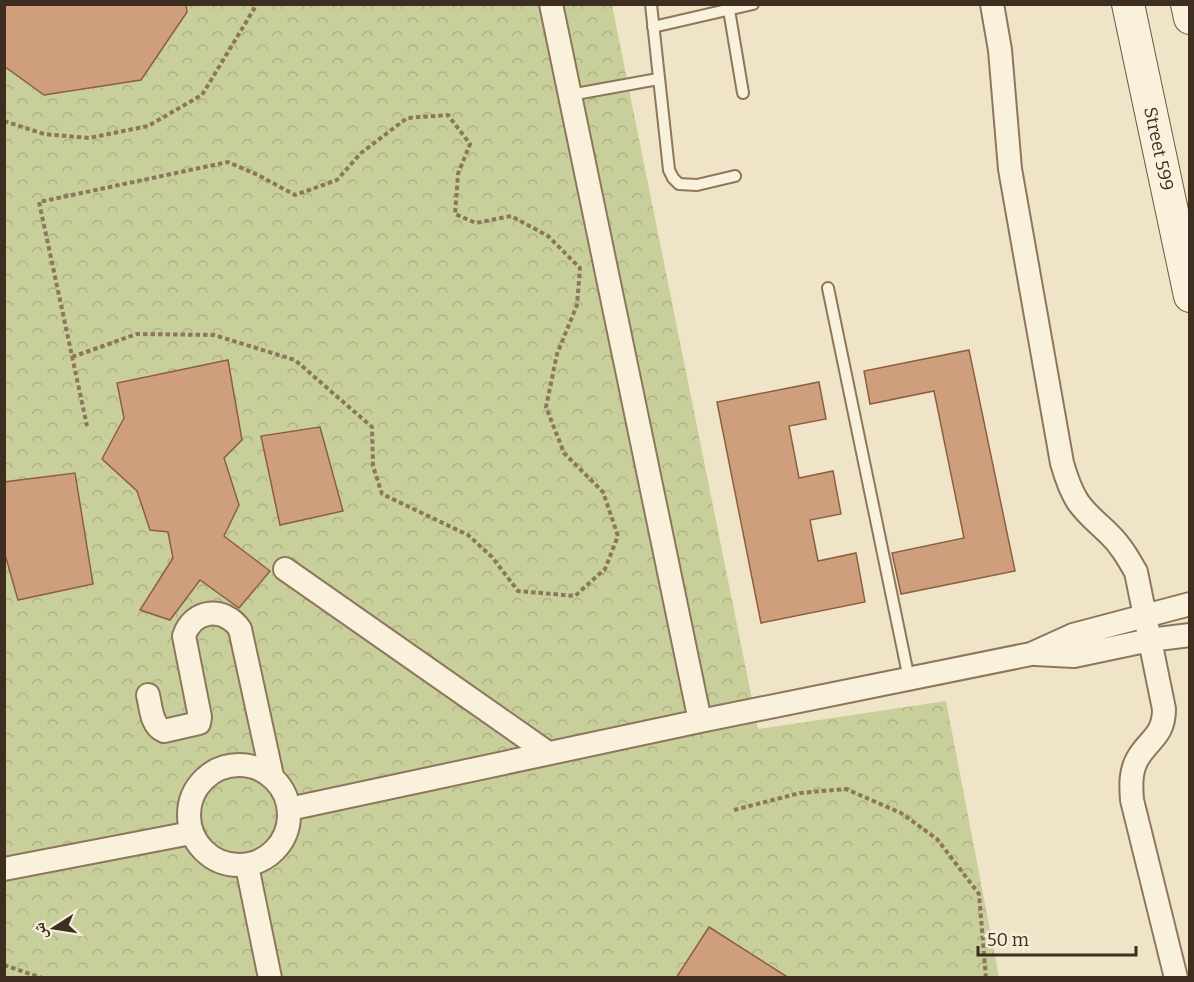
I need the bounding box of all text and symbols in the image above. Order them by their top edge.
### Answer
street label: Street 599 [1139,105,1178,193]
north arrow [24,898,84,958]
scale bar [978,919,1136,957]
text: ش [29,921,51,941]
text: 50 m [987,929,1029,951]

